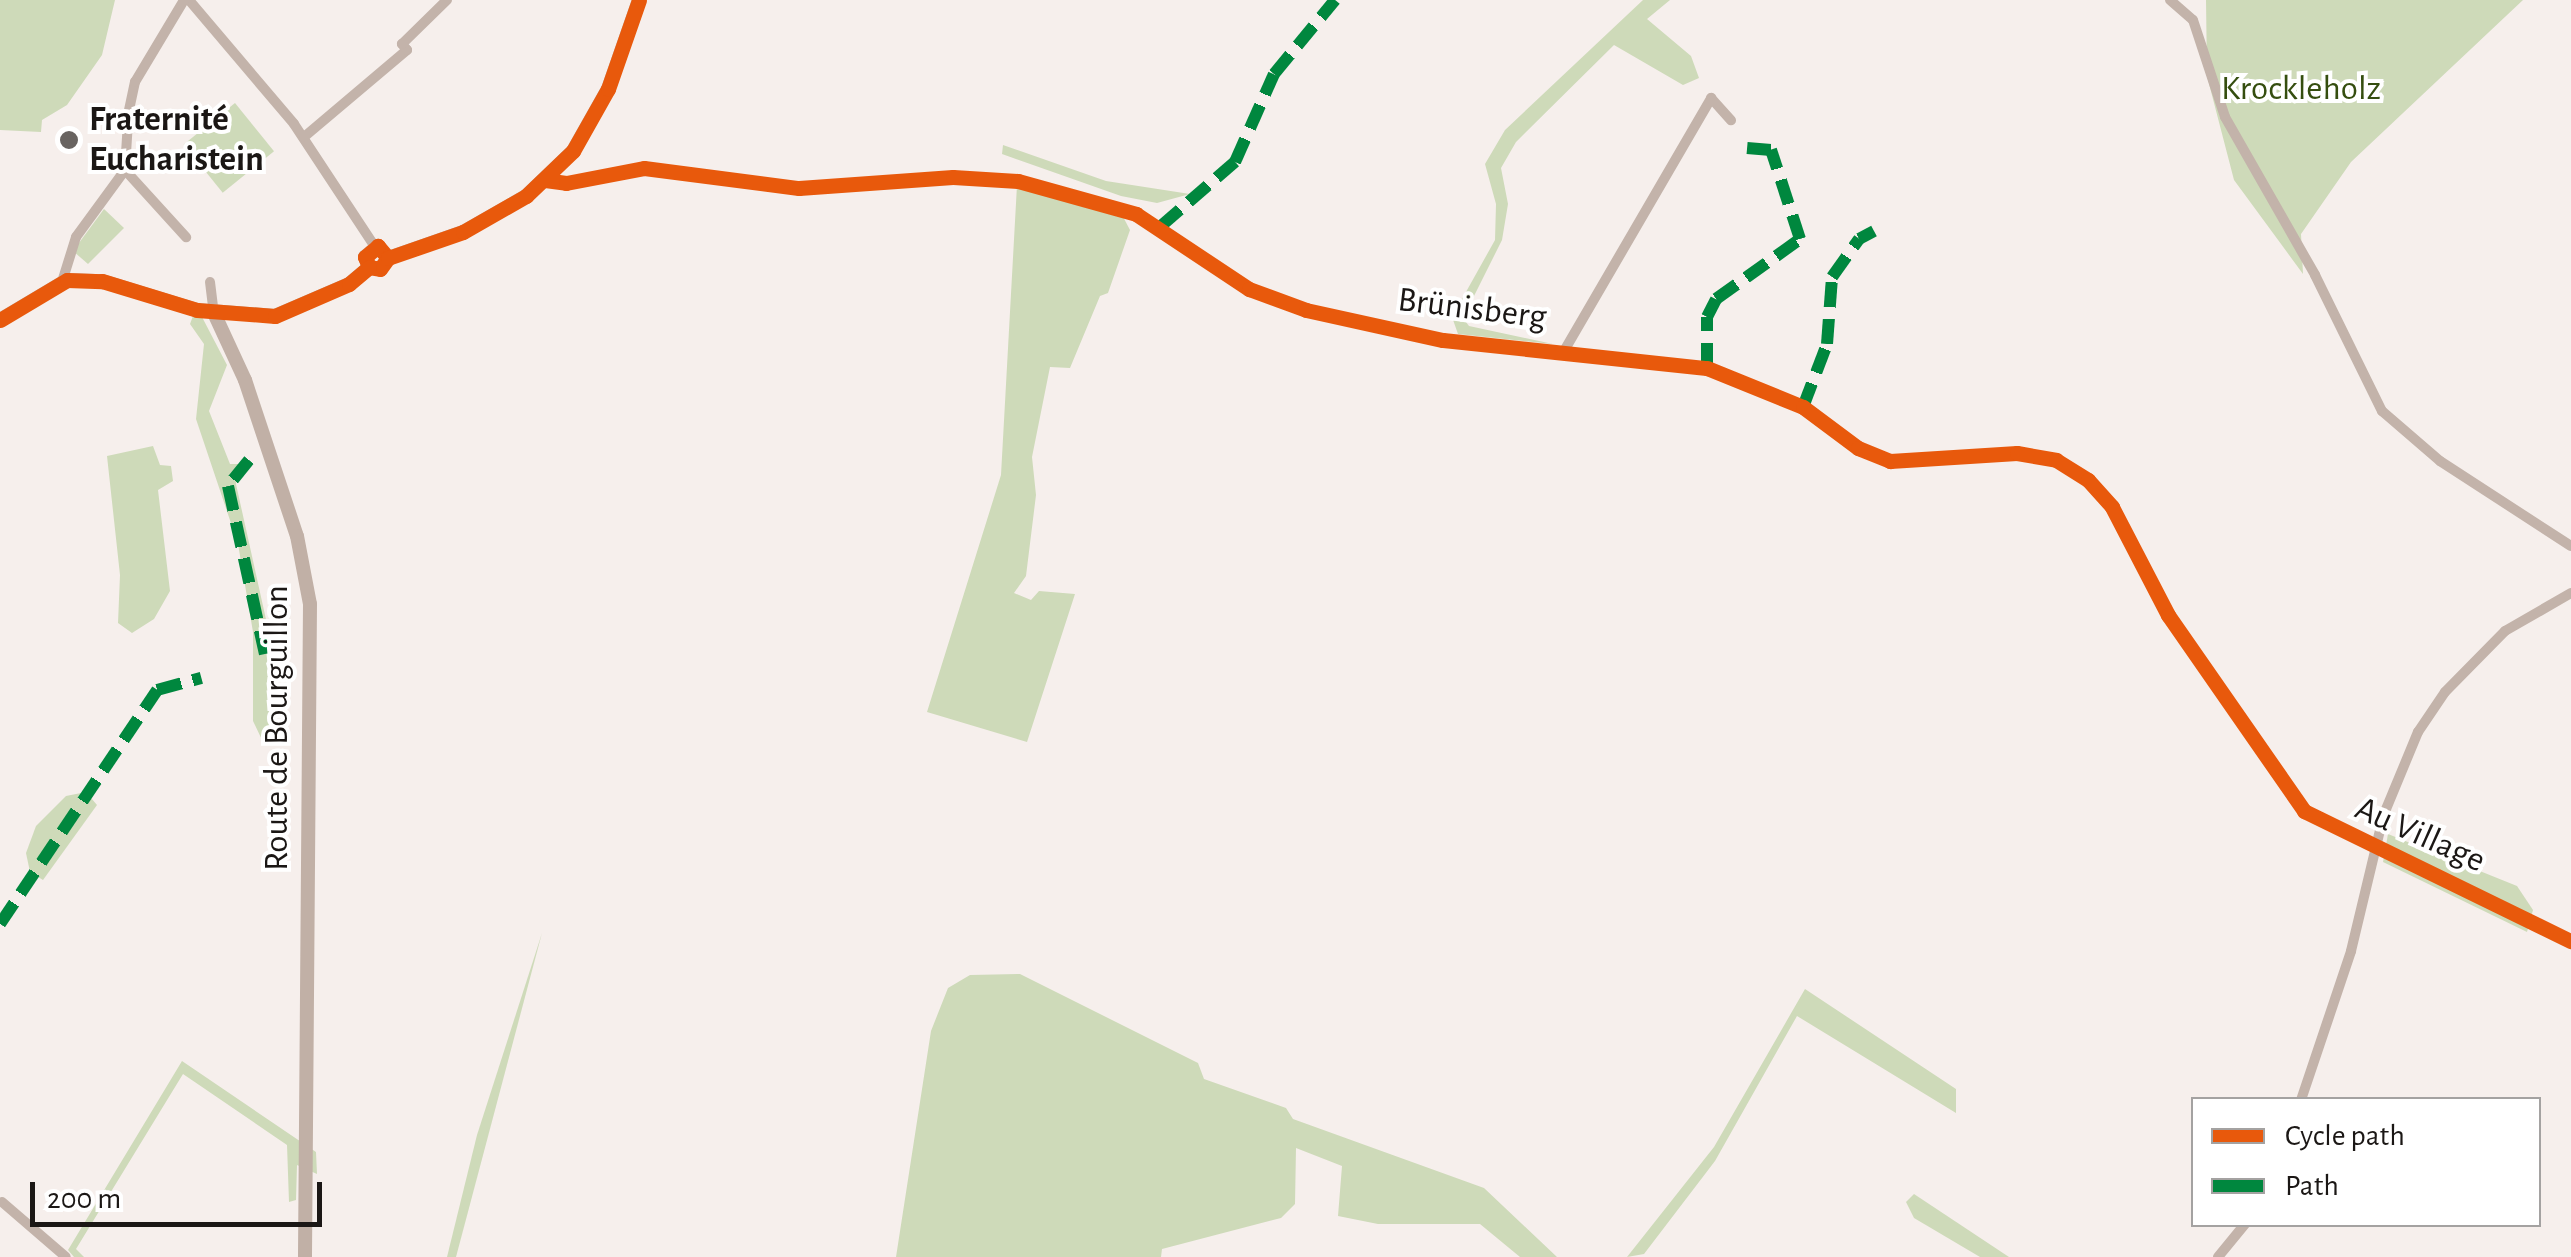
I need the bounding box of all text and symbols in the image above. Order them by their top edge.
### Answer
park label: Krockleholz [2221,68,2381,110]
place label: Fraternité Eucharistein [89,99,264,181]
marker: Fraternité Eucharistein [58,129,80,151]
street label: Brünisberg [1395,279,1549,339]
street label: Route de Bourguillon [256,585,298,871]
street label: Au Village [2348,788,2492,882]
legend [2191,1097,2541,1227]
text: Cycle path [2285,1121,2405,1151]
scale bar [35,1162,328,1224]
text: Path [2285,1171,2339,1201]
text: 200 m [47,1184,121,1214]

